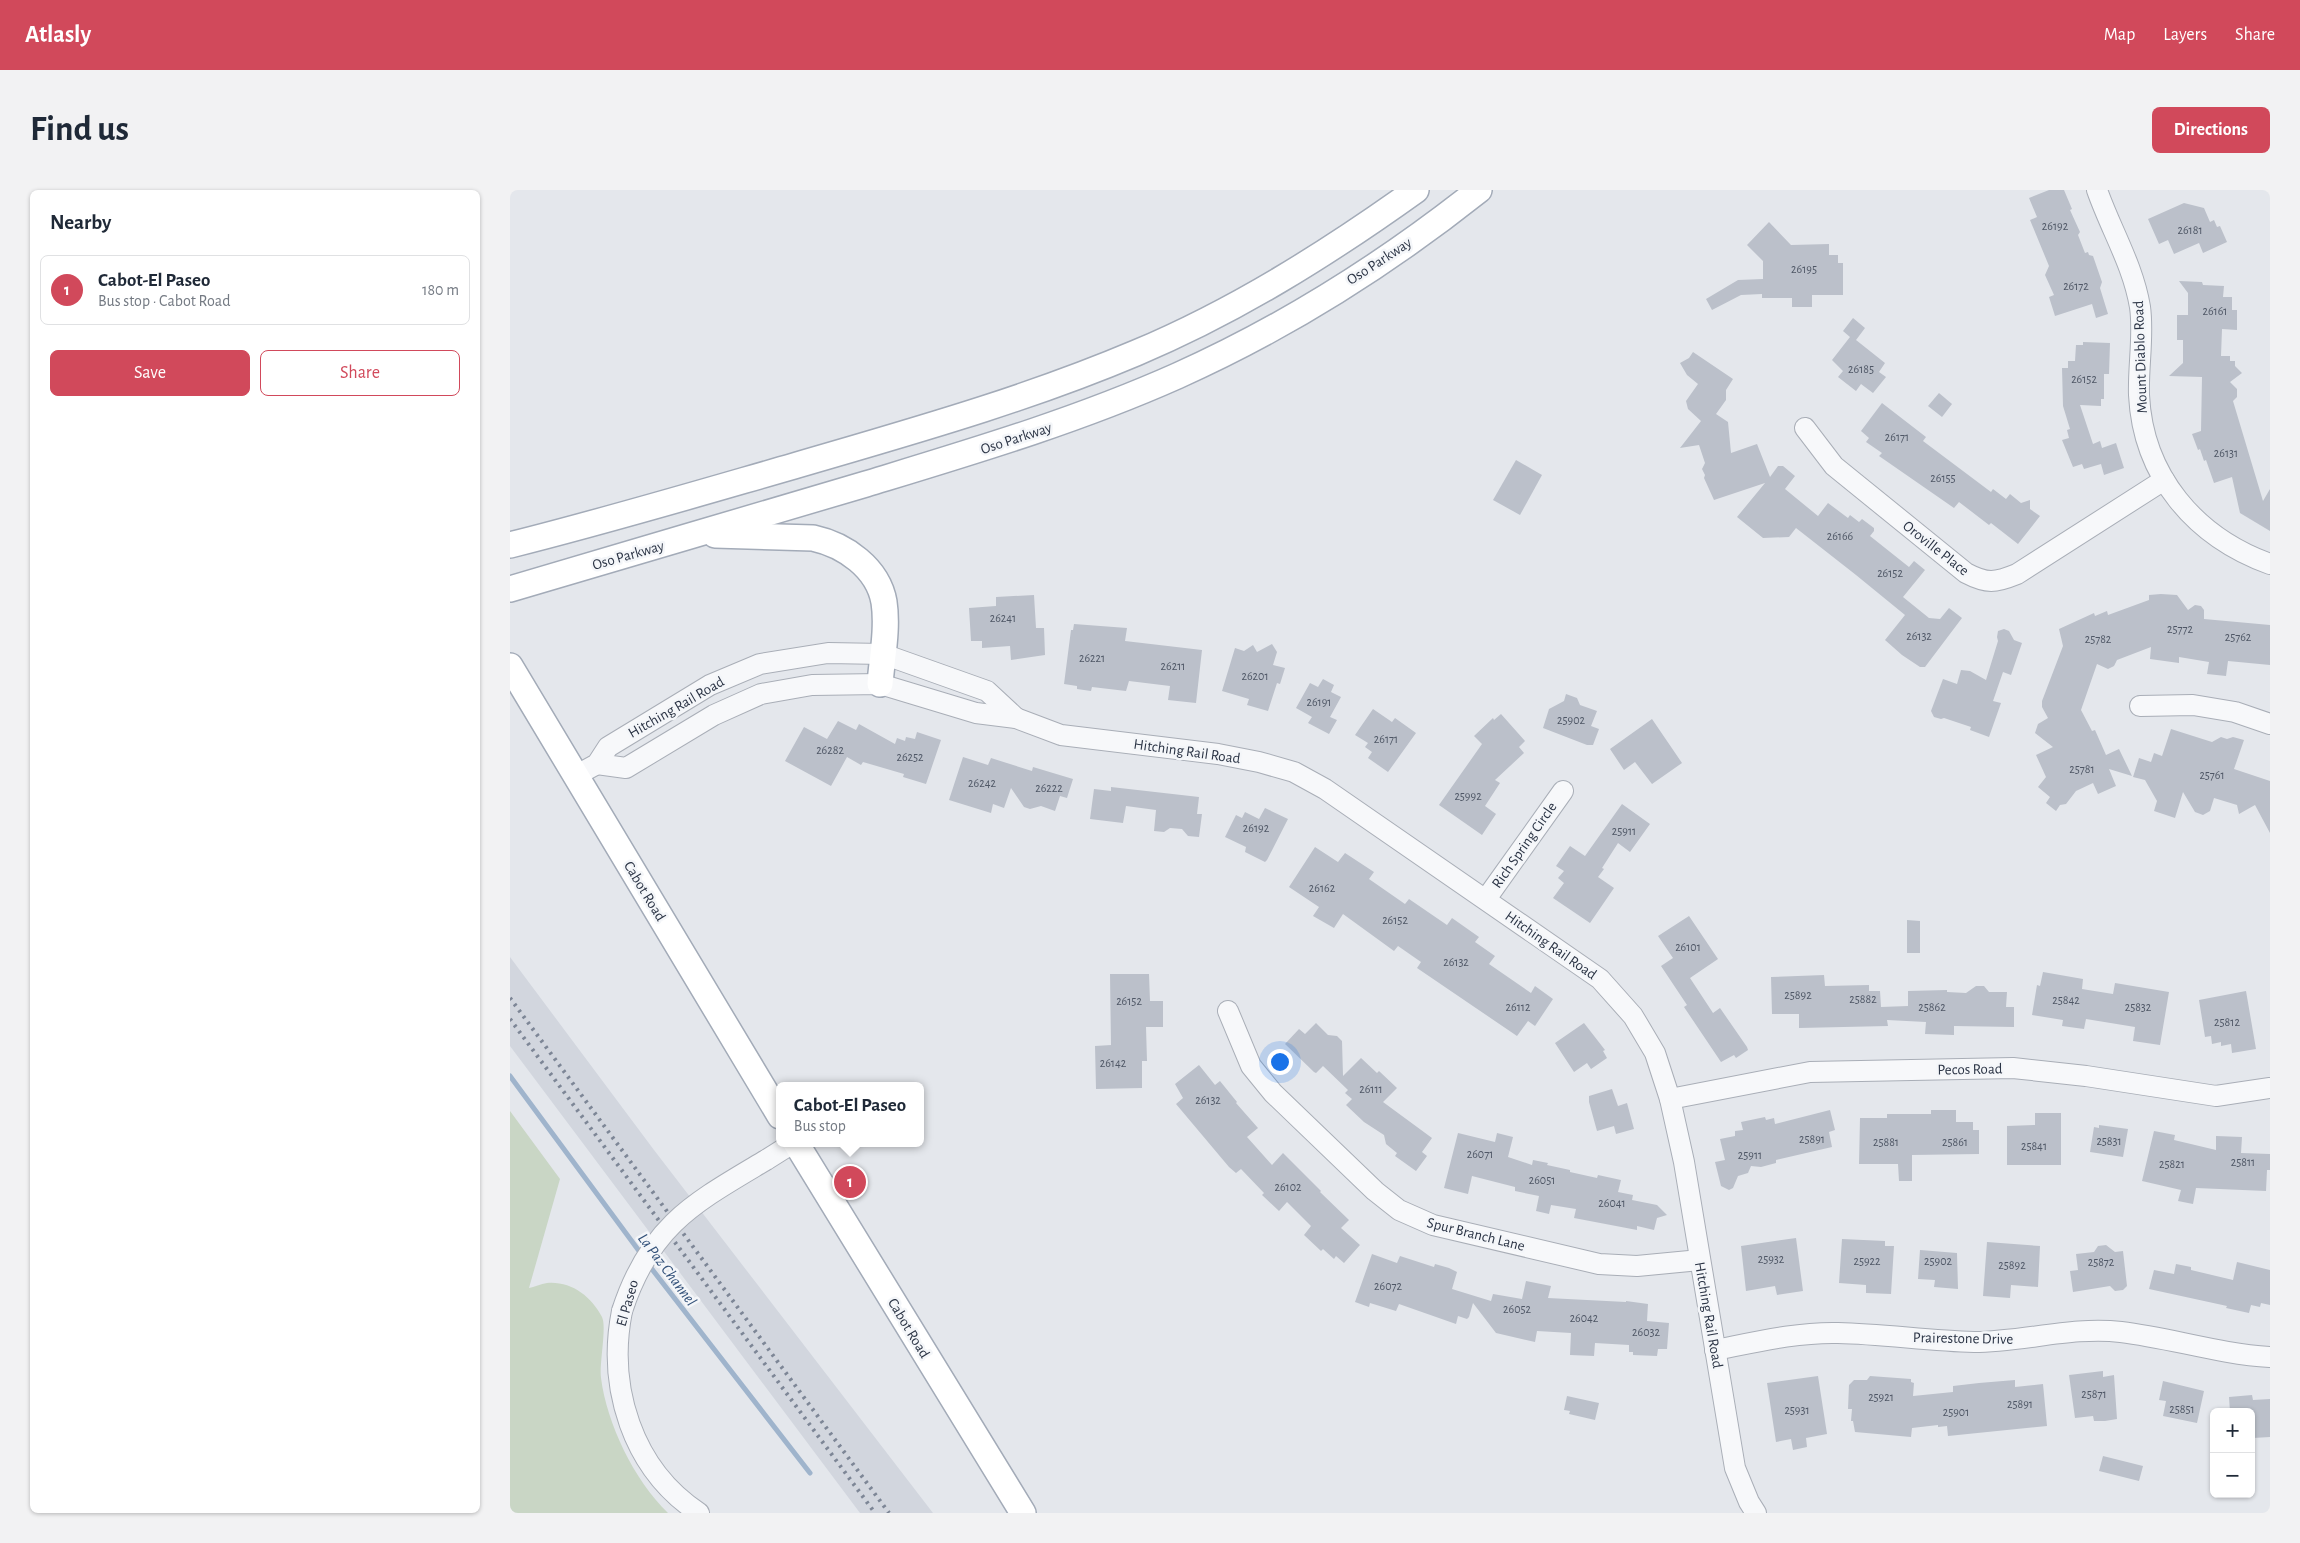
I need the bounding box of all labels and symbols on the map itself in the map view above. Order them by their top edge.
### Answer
house number: 26192 [2042,220,2069,232]
house number: 26181 [2177,224,2203,236]
street label: Oso Parkway [1344,235,1415,288]
house number: 26195 [1791,263,1817,275]
house number: 26172 [2063,280,2089,292]
street label: Mount Diablo Road [2131,300,2150,414]
house number: 26161 [2203,305,2228,317]
house number: 26185 [1848,363,1874,375]
house number: 26152 [2071,373,2097,385]
street label: Oso Parkway [979,420,1054,457]
house number: 26171 [1885,431,1909,443]
house number: 26131 [2214,447,2238,459]
house number: 26155 [1930,472,1956,484]
street label: Oroville Place [1900,518,1972,579]
house number: 26166 [1827,530,1854,542]
street label: Oso Parkway [591,538,666,573]
house number: 26152 [1877,567,1903,579]
house number: 26241 [990,612,1016,624]
house number: 25772 [2167,623,2194,635]
house number: 26132 [1906,630,1932,642]
house number: 25762 [2225,631,2252,643]
house number: 25782 [2085,633,2112,645]
house number: 26221 [1079,652,1105,664]
house number: 26211 [1161,660,1185,672]
house number: 26201 [1241,670,1269,682]
street label: Hitching Rail Road [626,674,727,741]
house number: 26191 [1307,696,1332,708]
house number: 25902 [1557,714,1585,726]
house number: 26171 [1374,733,1398,745]
street label: Hitching Rail Road [1133,737,1242,766]
house number: 26282 [816,744,844,756]
house number: 26252 [896,751,924,763]
house number: 25781 [2069,763,2095,775]
house number: 25761 [2199,769,2225,781]
house number: 26242 [968,777,996,789]
house number: 26222 [1035,782,1063,794]
house number: 25992 [1454,790,1482,802]
street label: Rich Spring Circle [1489,799,1560,891]
house number: 26192 [1243,822,1270,834]
house number: 25911 [1612,825,1636,837]
street label: Cabot Road [621,859,668,924]
house number: 26162 [1309,882,1336,894]
street label: Hitching Rail Road [1502,908,1599,983]
house number: 26152 [1382,914,1408,926]
house number: 26101 [1675,941,1701,953]
house number: 26132 [1443,956,1469,968]
house number: 25892 [1784,989,1812,1001]
house number: 25882 [1849,993,1877,1005]
house number: 25842 [2052,994,2080,1006]
house number: 26152 [1116,995,1142,1007]
house number: 26112 [1506,1001,1531,1013]
house number: 25862 [1918,1001,1946,1013]
house number: 25832 [2125,1001,2152,1013]
house number: 25812 [2214,1016,2240,1028]
your location [1267,1049,1293,1075]
house number: 26142 [1100,1057,1127,1069]
street label: Pecos Road [1937,1061,2003,1078]
house number: 26111 [1359,1083,1383,1095]
house number: 26132 [1195,1094,1221,1106]
house number: 25891 [1799,1133,1825,1145]
house number: 25831 [2096,1135,2122,1147]
house number: 25881 [1873,1136,1899,1148]
house number: 25861 [1942,1136,1968,1148]
house number: 25841 [2021,1140,2047,1152]
house number: 26071 [1467,1148,1493,1160]
house number: 25911 [1738,1149,1762,1161]
house number: 25811 [2231,1156,2255,1168]
house number: 25821 [2159,1158,2185,1170]
pin: 1 [834,1163,866,1201]
house number: 26051 [1529,1174,1555,1186]
house number: 26102 [1274,1181,1302,1193]
house number: 26041 [1598,1197,1626,1209]
street label: Spur Branch Lane [1425,1215,1526,1254]
water label: La Paz Channel [635,1230,700,1309]
house number: 25932 [1758,1253,1785,1265]
house number: 25922 [1853,1255,1881,1267]
house number: 25902 [1924,1255,1952,1267]
house number: 25872 [2088,1256,2115,1268]
house number: 25892 [1998,1259,2026,1271]
street label: Hitching Rail Road [1692,1261,1725,1370]
street label: El Paseo [614,1278,641,1328]
house number: 26072 [1374,1280,1402,1292]
street label: Cabot Road [885,1296,932,1361]
house number: 26052 [1503,1303,1531,1315]
house number: 26042 [1570,1312,1599,1324]
house number: 26032 [1632,1326,1660,1338]
street label: Prairestone Drive [1913,1330,2013,1347]
house number: 25871 [2081,1388,2107,1400]
house number: 25921 [1868,1391,1894,1403]
house number: 25891 [2007,1398,2033,1410]
house number: 25851 [2169,1403,2195,1415]
house number: 25931 [1784,1404,1810,1416]
house number: 25901 [1943,1406,1969,1418]

